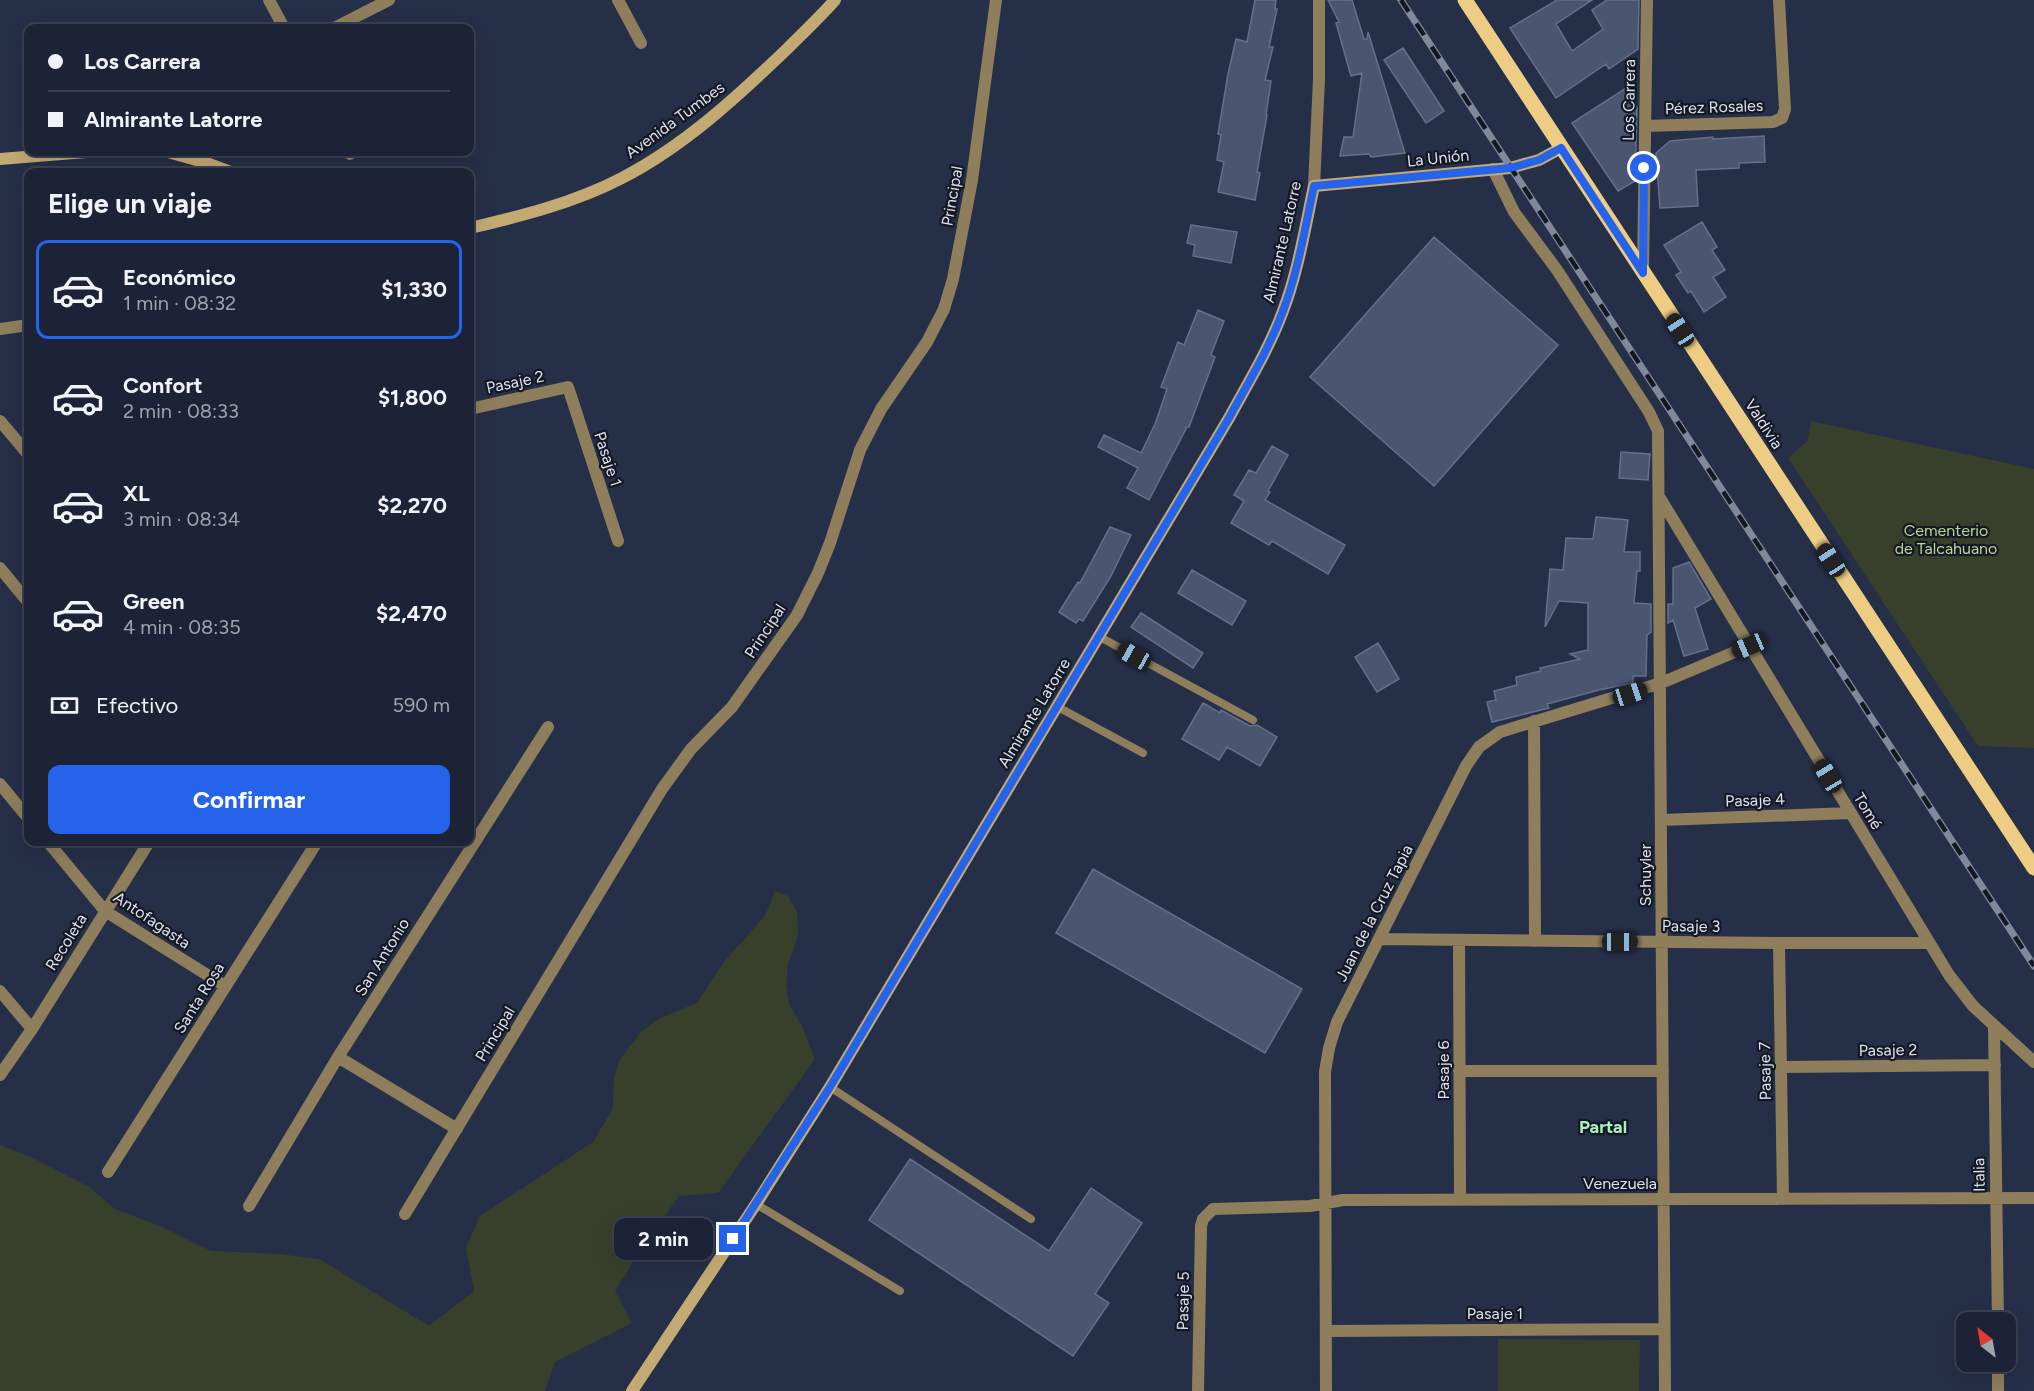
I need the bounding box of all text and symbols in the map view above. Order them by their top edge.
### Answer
text: Los Carrera [84,48,201,75]
street label: Los Carrera [1619,59,1639,141]
street label: Avenida Tumbes [622,78,728,162]
street label: Pérez Rosales [1664,96,1764,118]
text: Almirante Latorre [84,106,263,133]
street label: La Unión [1406,145,1470,171]
route start [1630,154,1657,181]
street label: Principal [937,164,967,228]
street label: Almirante Latorre [1259,179,1305,305]
text: Elige un viaje [48,187,212,220]
icon: car [51,263,105,317]
text: Económico [123,264,236,291]
text: $1,330 [381,276,447,303]
text: 1 min · 08:32 [123,291,236,315]
car [1663,310,1697,350]
street label: Pasaje 2 [484,367,546,397]
icon: car [51,371,105,425]
text: Confort [123,372,203,399]
text: $1,800 [378,384,447,411]
street label: Valdivia [1741,396,1787,452]
text: 2 min · 08:33 [123,399,239,423]
street label: Pasaje 1 [590,429,626,489]
icon: car [51,479,105,533]
text: XL [123,480,150,507]
text: $2,270 [377,492,447,519]
text: 3 min · 08:34 [123,507,240,531]
park label: Cementerio de Talcahuano [1895,521,1997,558]
car [1814,540,1848,580]
icon: car [51,587,105,641]
text: Green [123,588,185,615]
text: $2,470 [376,600,447,627]
street label: Principal [740,600,790,662]
text: 4 min · 08:35 [123,615,241,639]
car [1729,631,1769,661]
car [1114,639,1154,673]
street label: Almirante Latorre [994,655,1074,771]
car [1610,680,1650,708]
icon: cash [48,689,81,722]
text: Efectivo [96,692,178,719]
text: 590 m [392,693,450,717]
car [1811,756,1845,796]
button: Confirmar [48,765,450,834]
street label: Pasaje 4 [1725,789,1785,811]
street label: Tomé [1850,789,1886,833]
street label: Juan de la Cruz Tapia [1331,841,1417,985]
street label: Schuyler [1636,843,1655,906]
street label: Antofagasta [110,887,194,953]
street label: Recoleta [41,910,91,974]
street label: San Antonio [351,915,413,999]
street label: Pasaje 3 [1662,916,1720,936]
car [1602,933,1638,951]
street label: Santa Rosa [170,959,228,1037]
street label: Principal [471,1003,519,1065]
street label: Pasaje 2 [1858,1040,1918,1060]
street label: Pasaje 6 [1434,1041,1453,1099]
street label: Pasaje 7 [1755,1041,1775,1100]
district label: Partal [1579,1116,1627,1138]
street label: Italia [1969,1158,1989,1192]
street label: Venezuela [1583,1174,1657,1193]
callout: 2 min [613,1218,712,1260]
route end [719,1225,746,1252]
text: 2 min [638,1227,689,1251]
street label: Pasaje 5 [1173,1271,1193,1331]
street label: Pasaje 1 [1467,1304,1523,1323]
north arrow [1956,1312,2016,1372]
map controls [1956,1312,2016,1372]

